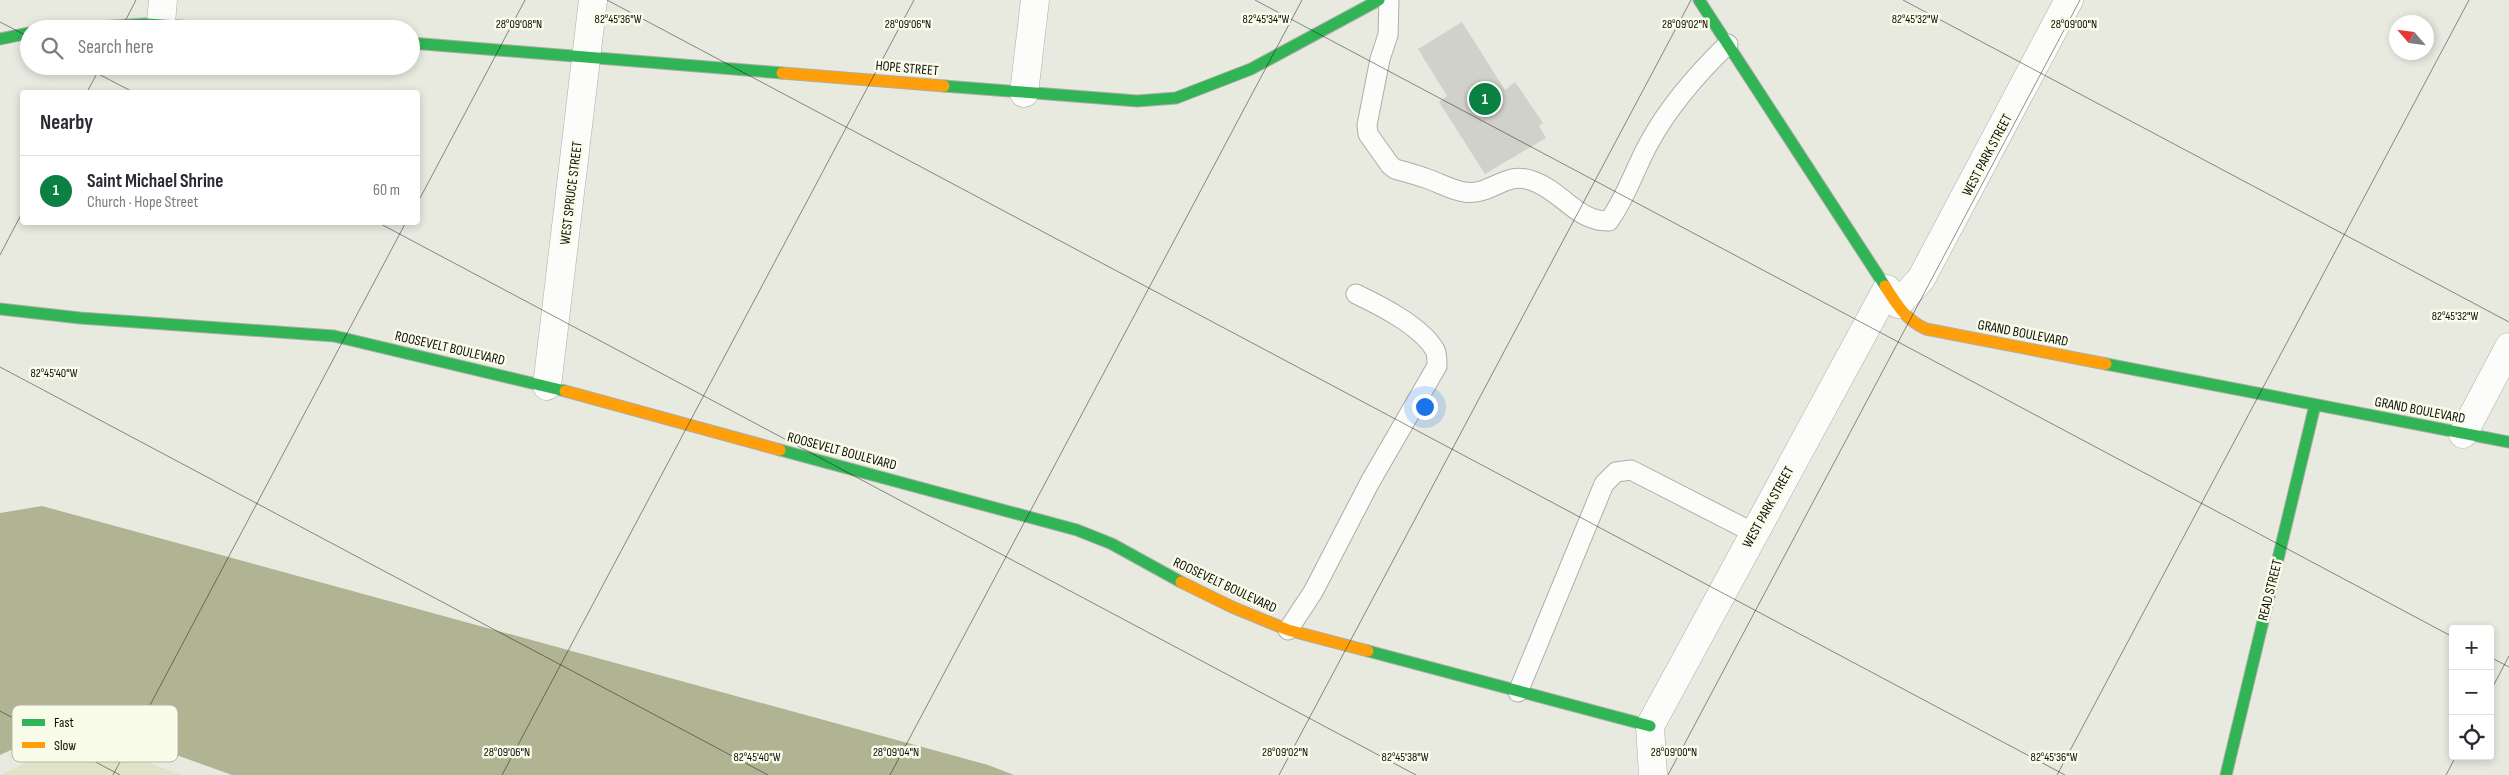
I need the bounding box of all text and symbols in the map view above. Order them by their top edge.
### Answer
text: 82°45'36"W [594,12,642,27]
text: 82°45'34"W [1243,12,1290,27]
text: 82°45'32"W [1892,12,1939,27]
north arrow [2389,15,2434,60]
text: 28°09'08"N [496,17,542,32]
text: 28°09'06"N [885,17,931,32]
text: 28°09'02"N [1662,17,1708,32]
text: 28°09'00"N [2051,17,2097,32]
search box [20,20,420,75]
icon: search [38,34,66,62]
text: Search here [78,36,154,59]
street label: HOPE STREET [875,57,940,79]
pin: 1 [1469,80,1501,118]
text: Nearby [40,110,93,135]
street label: WEST PARK STREET [1958,111,2016,199]
street label: WEST SPRUCE STREET [556,140,586,246]
text: Saint Michael Shrine [87,170,223,193]
text: 1 [53,181,59,200]
text: 60 m [373,181,400,200]
text: Church · Hope Street [87,193,198,212]
text: 82°45'32"W [2432,309,2479,324]
street label: GRAND BOULEVARD [1976,316,2070,350]
street label: ROOSEVELT BOULEVARD [393,327,507,369]
text: 82°45'40"W [30,366,78,381]
street label: GRAND BOULEVARD [2373,393,2467,427]
your location [1412,394,1438,420]
street label: ROOSEVELT BOULEVARD [786,428,899,474]
street label: WEST PARK STREET [1739,463,1798,551]
street label: ROOSEVELT BOULEVARD [1170,554,1280,616]
street label: READ STREET [2254,557,2286,622]
map controls [2449,625,2494,760]
button: + [2449,625,2494,670]
button: − [2449,670,2494,715]
legend [12,705,178,762]
text: Fast [54,714,74,731]
button: locate [2449,715,2494,760]
text: Slow [54,737,76,754]
text: 28°09'06"N [484,745,530,760]
text: 28°09'04"N [873,745,919,760]
text: 28°09'02"N [1262,745,1308,760]
text: 28°09'00"N [1651,745,1697,760]
text: 82°45'40"W [733,750,781,765]
text: 82°45'38"W [1382,750,1429,765]
text: 82°45'36"W [2030,750,2078,765]

